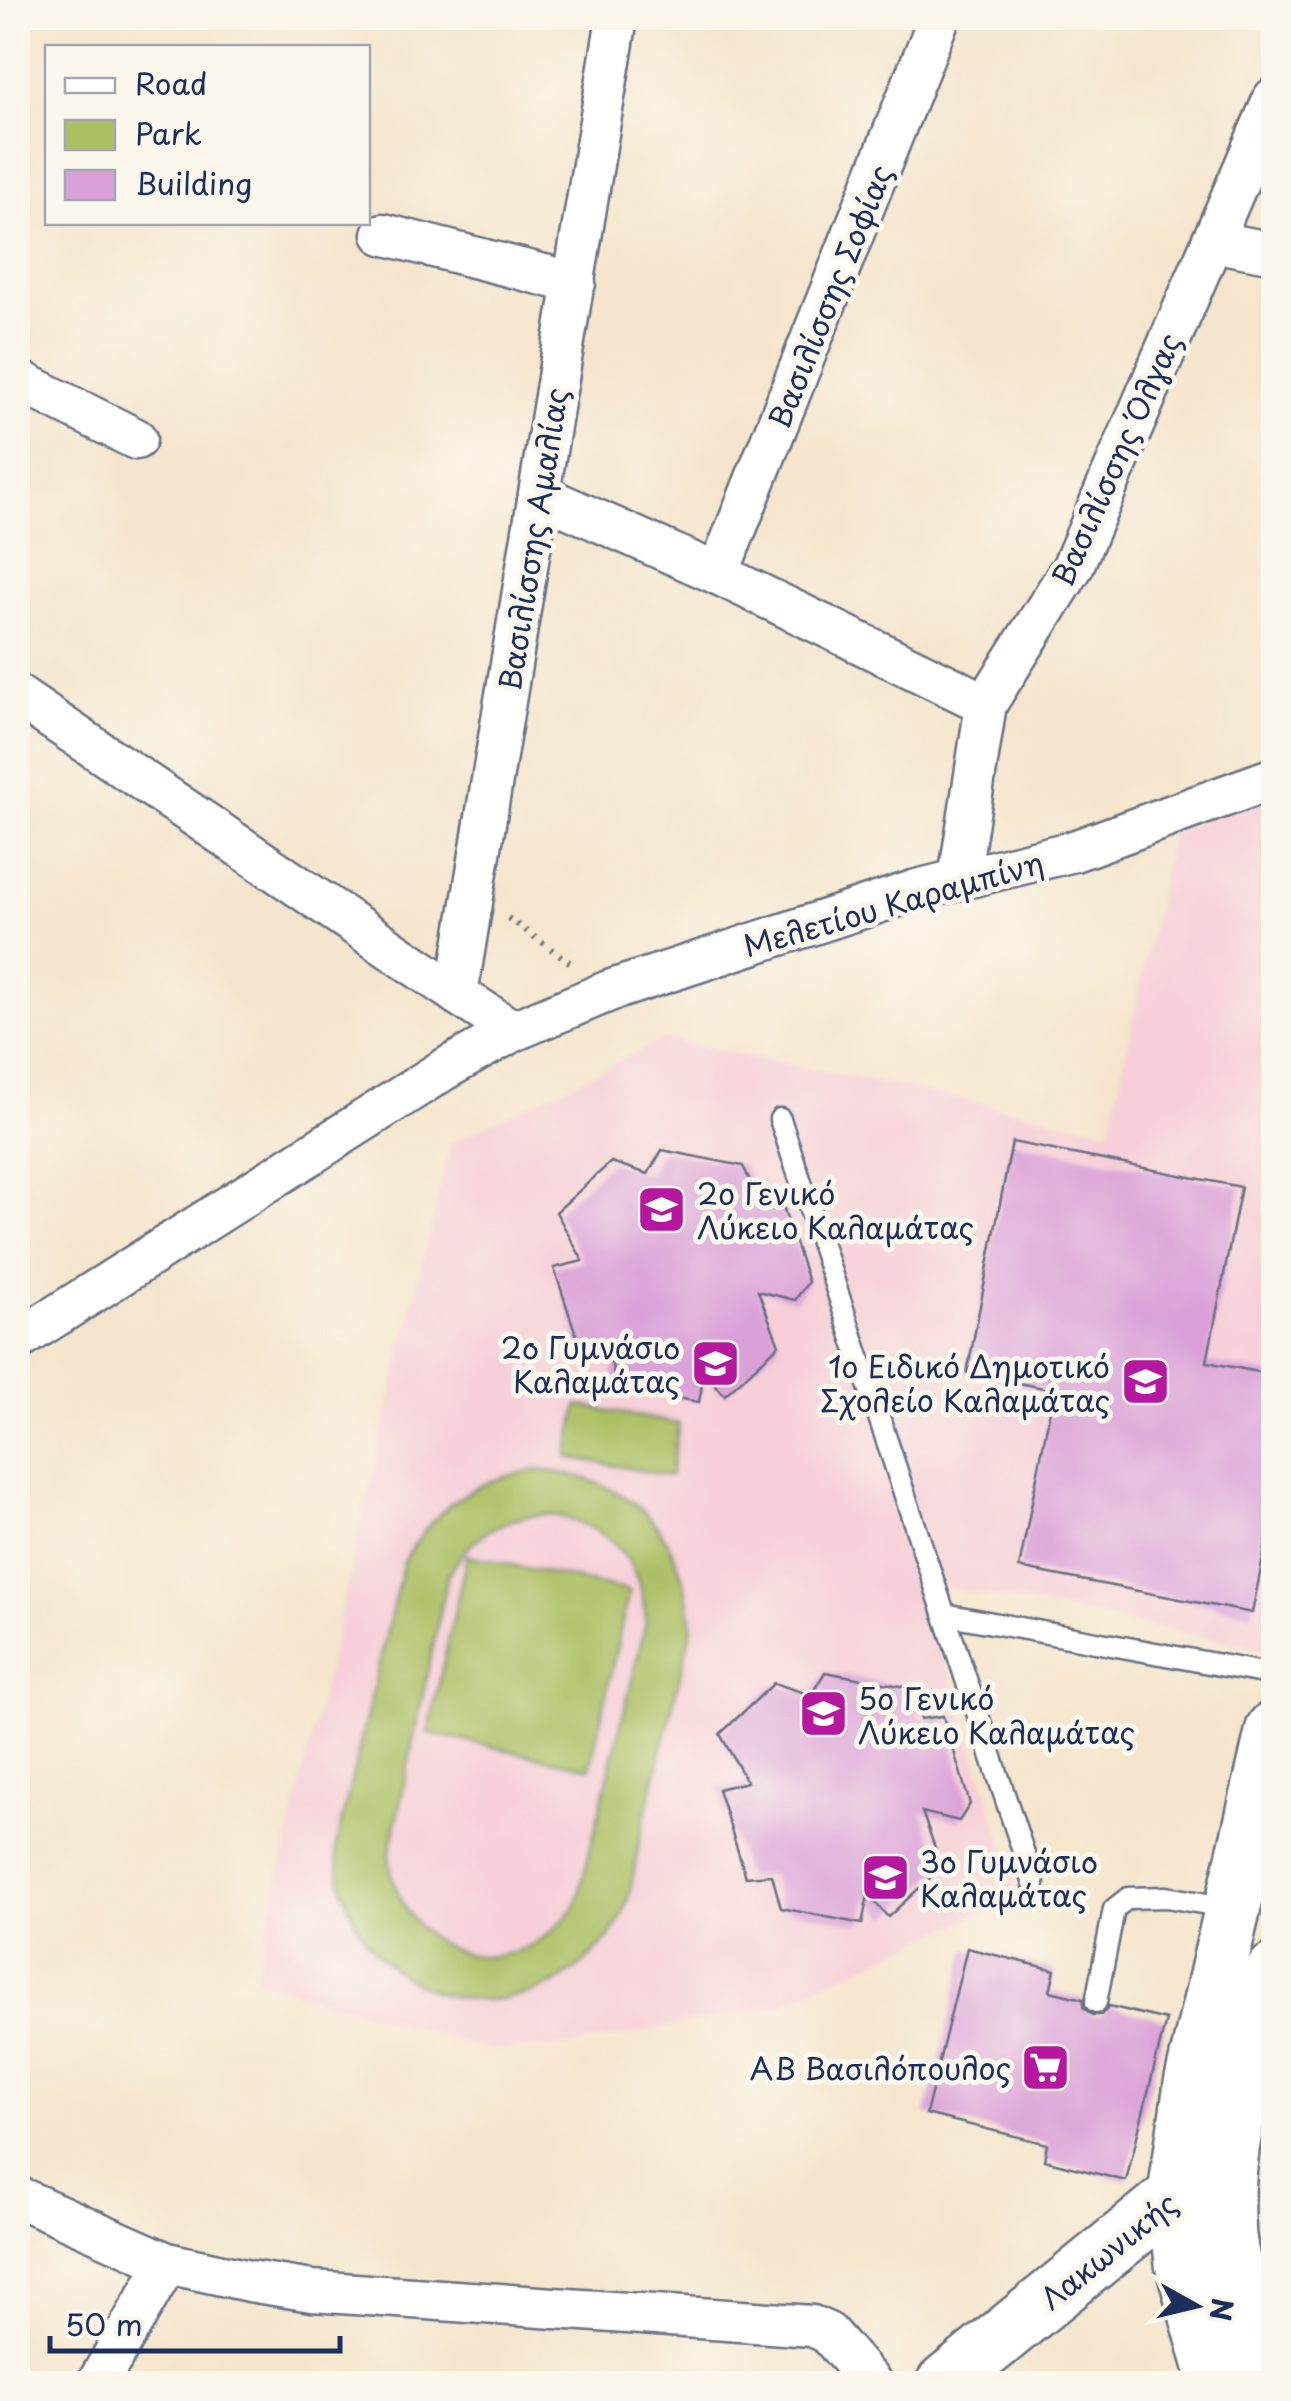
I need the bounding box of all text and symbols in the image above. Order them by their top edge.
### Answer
legend [45,45,370,225]
text: Road [135,60,208,105]
text: Park [135,110,202,155]
street label: Βασιλίσσης Σοφίας [756,158,902,434]
text: Building [135,160,252,205]
street label: Βασιλίσσης Όλγας [1039,325,1191,593]
street label: Βασιλίσσης Αμαλίας [486,384,578,694]
street label: Μελετίου Καραμπίνη [738,839,1048,967]
place label: 2ο Γενικό Λύκειο Καλαμάτας [697,1170,974,1249]
school or university icon: 2ο Γενικό Λύκειο Καλαμάτας [636,1183,688,1235]
place label: 2ο Γυμνάσιο Καλαμάτας [501,1324,680,1403]
school or university icon: 2ο Γυμνάσιο Καλαμάτας [689,1337,741,1389]
place label: 1ο Ειδικό Δημοτικό Σχολείο Καλαμάτας [820,1343,1110,1422]
school or university icon: 1ο Ειδικό Δημοτικό Σχολείο Καλαμάτας [1119,1356,1171,1408]
place label: 5ο Γενικό Λύκειο Καλαμάτας [858,1675,1135,1754]
school or university icon: 5ο Γενικό Λύκειο Καλαμάτας [797,1688,849,1740]
place label: 3ο Γυμνάσιο Καλαμάτας [920,1838,1098,1917]
school or university icon: 3ο Γυμνάσιο Καλαμάτας [859,1851,911,1903]
supermarket icon: ΑΒ Βασιλόπουλος [1020,2041,1072,2093]
place label: ΑΒ Βασιλόπουλος [750,2045,1011,2090]
street label: Λακωνικής [1030,2180,1186,2320]
north arrow [1146,2256,1246,2356]
scale bar [50,2291,340,2353]
text: N [1199,2296,1245,2324]
text: 50 m [65,2301,143,2346]

